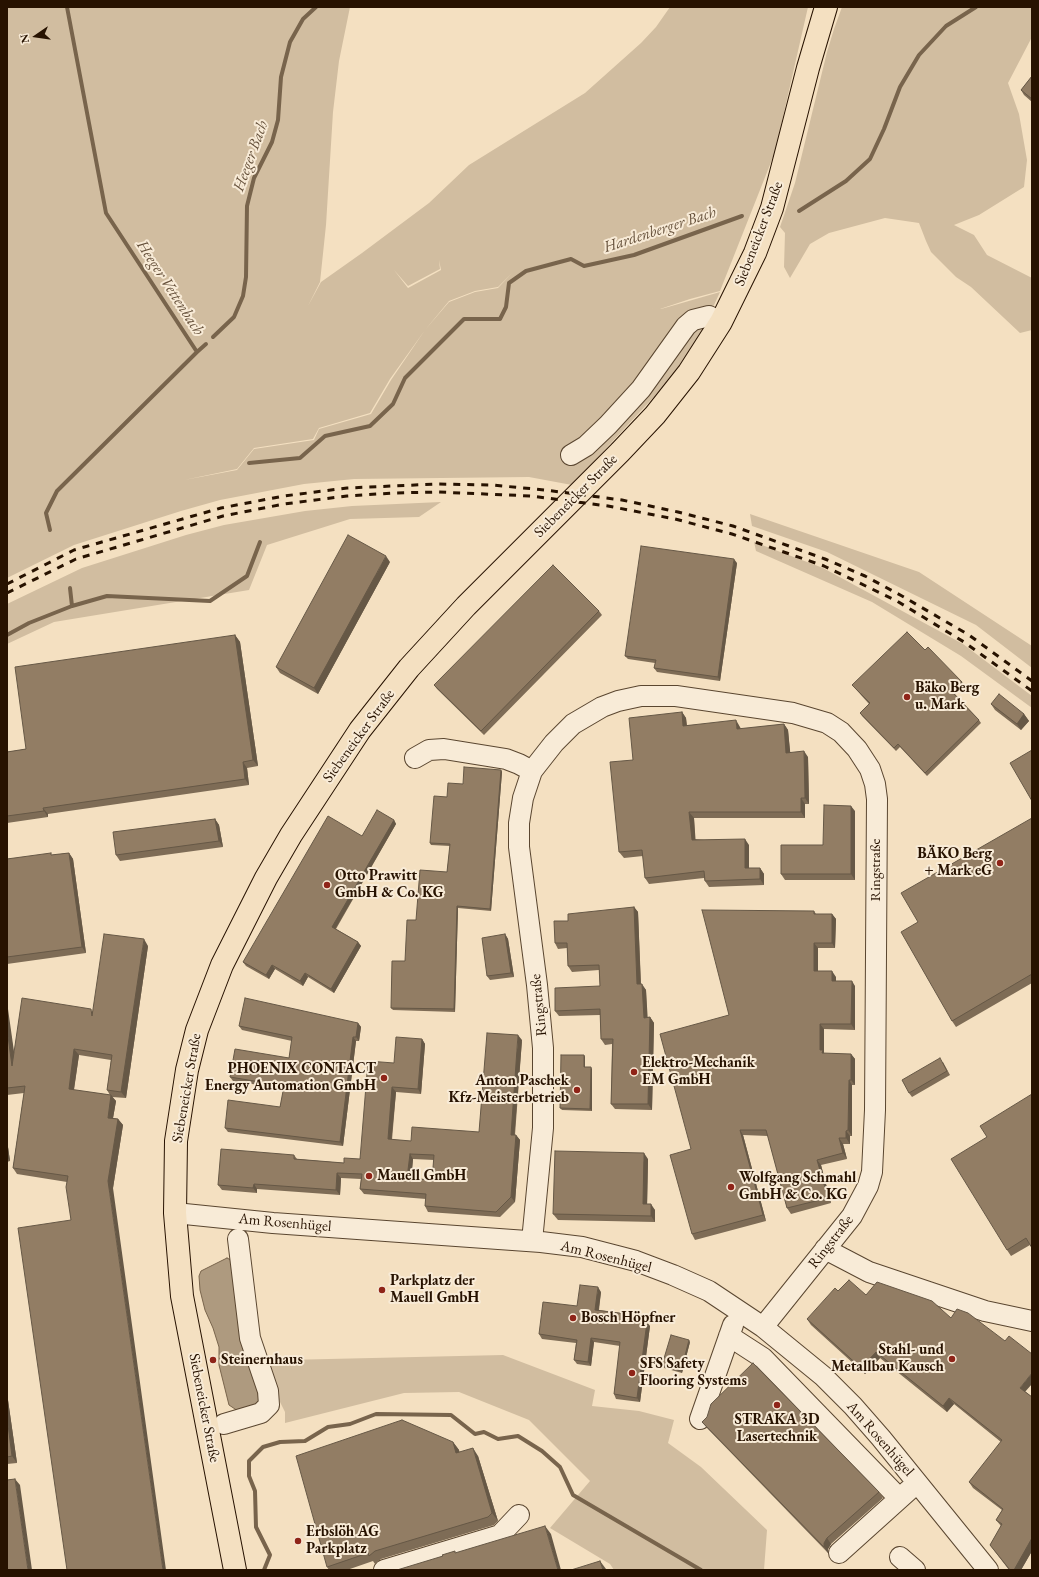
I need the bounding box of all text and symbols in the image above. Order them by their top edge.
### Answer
north arrow [16,16,56,56]
text: N [16,33,32,45]
water label: Heeger Bach [229,118,273,194]
street label: Siebeneicker Straße [731,179,787,289]
water label: Hardenberger Bach [601,203,719,257]
water label: Heeger Vettenbach [132,237,208,339]
street label: Siebeneicker Straße [531,451,621,541]
place label: Bäko Berg u. Mark [915,679,979,714]
street label: Siebeneicker Straße [319,686,399,786]
marker: Bäko Berg u. Mark [902,692,912,702]
street label: Ringstraße [867,839,885,901]
place label: BÄKO Berg + Mark eG [917,845,992,880]
marker: BÄKO Berg + Mark eG [995,858,1005,868]
place label: Otto Prawitt GmbH & Co. KG [335,867,444,902]
marker: Otto Prawitt GmbH & Co. KG [322,880,332,890]
street label: Ringstraße [527,973,551,1037]
street label: Siebeneicker Straße [169,1032,205,1144]
place label: Elektro-Mechanik EM GmbH [642,1054,755,1089]
place label: PHOENIX CONTACT Energy Automation GmbH [205,1060,376,1095]
marker: Elektro-Mechanik EM GmbH [629,1067,639,1077]
place label: Anton Paschek Kfz-Meisterbetrieb [448,1072,569,1107]
marker: PHOENIX CONTACT Energy Automation GmbH [379,1073,389,1083]
marker: Anton Paschek Kfz-Meisterbetrieb [572,1085,582,1095]
place label: Mauell GmbH [377,1167,466,1185]
place label: Wolfgang Schmahl GmbH & Co. KG [739,1169,856,1204]
marker: Mauell GmbH [364,1171,374,1181]
marker: Wolfgang Schmahl GmbH & Co. KG [726,1182,736,1192]
street label: Am Rosenhügel [238,1210,332,1236]
street label: Ringstraße [805,1212,857,1272]
street label: Am Rosenhügel [559,1237,653,1277]
place label: Parkplatz der Mauell GmbH [390,1272,479,1307]
marker: Parkplatz der Mauell GmbH [377,1285,387,1295]
place label: Bosch Höpfner [581,1309,675,1327]
marker: Bosch Höpfner [568,1313,578,1323]
place label: Stahl- und Metallbau Kausch [831,1341,944,1376]
place label: Steinernhaus [221,1351,303,1369]
street label: Siebeneicker Straße [185,1352,223,1464]
marker: Stahl- und Metallbau Kausch [947,1354,957,1364]
marker: Steinernhaus [208,1355,218,1365]
place label: SFS Safety Flooring Systems [640,1355,747,1390]
marker: SFS Safety Flooring Systems [627,1368,637,1378]
street label: Am Rosenhügel [843,1398,917,1480]
marker: STRAKA 3D Lasertechnik [772,1400,782,1410]
place label: STRAKA 3D Lasertechnik [734,1411,820,1446]
place label: Erbslöh AG Parkplatz [306,1523,379,1558]
marker: Erbslöh AG Parkplatz [293,1536,303,1546]

